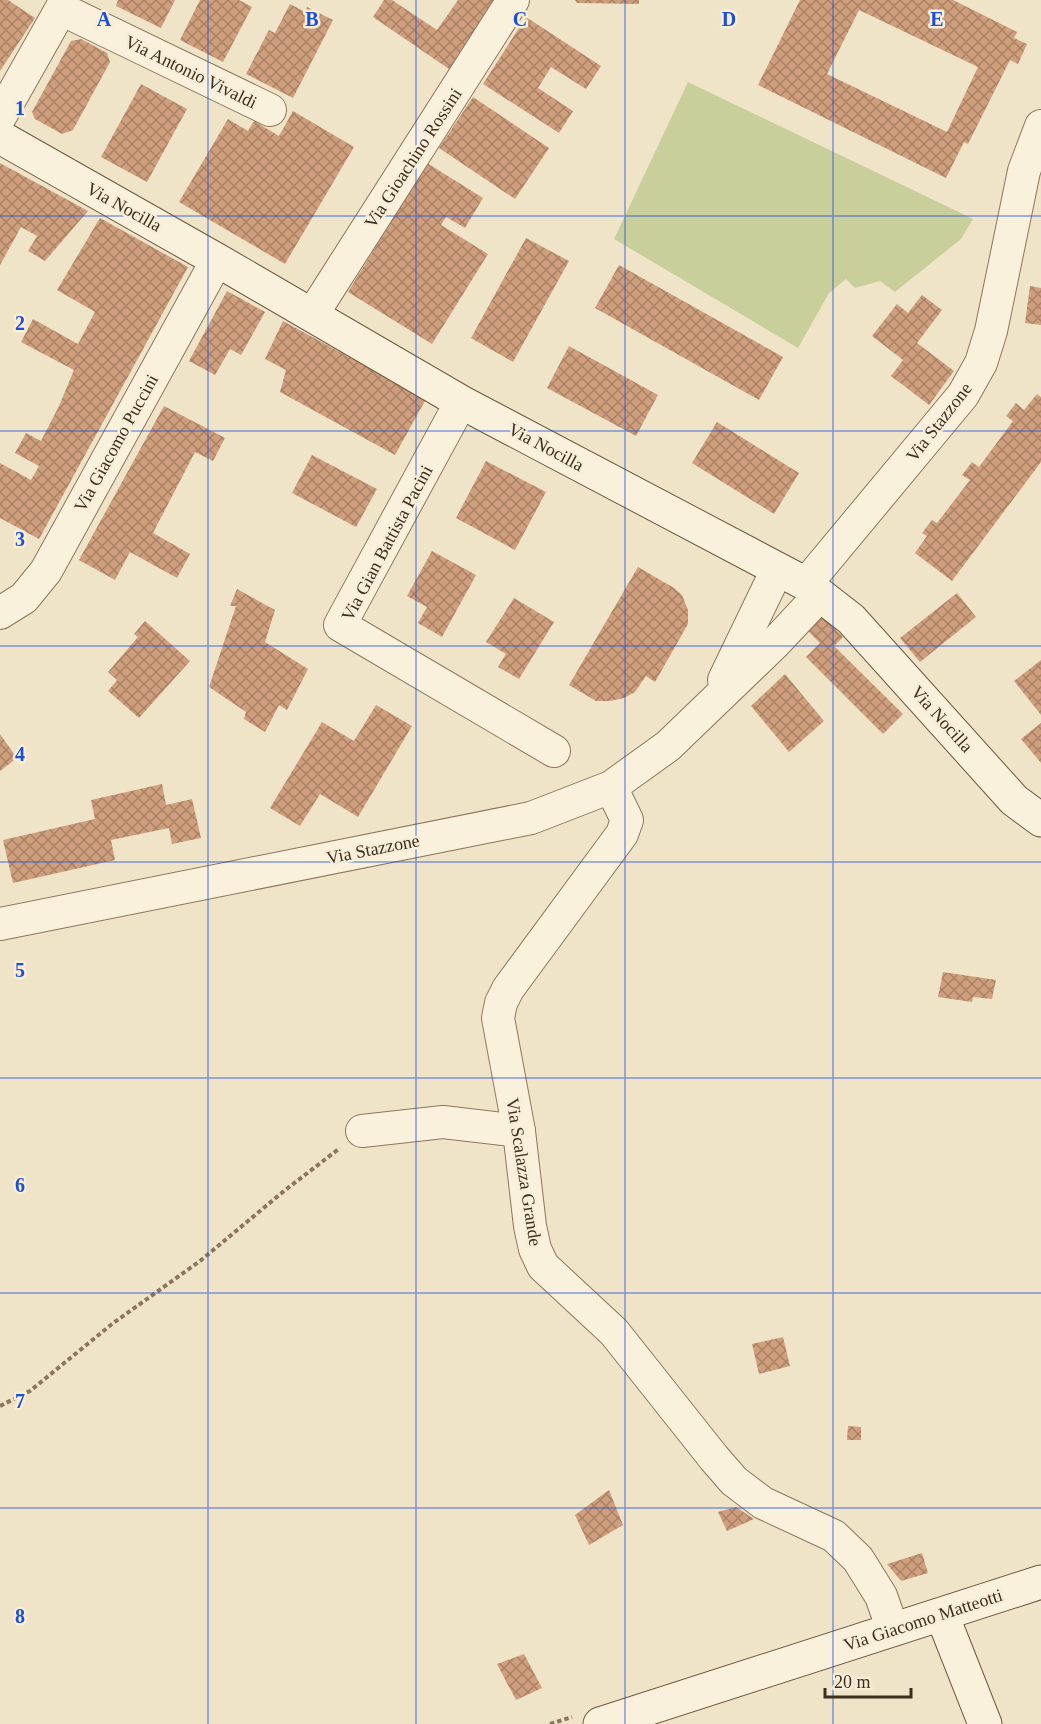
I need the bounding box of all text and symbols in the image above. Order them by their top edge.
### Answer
text: A [97,8,112,30]
text: B [305,8,319,30]
text: C [513,8,527,30]
text: D [722,8,736,30]
text: E [930,8,944,30]
street label: Via Antonio Vivaldi [122,31,260,113]
street label: Via Gioachino Rossini [360,84,466,232]
text: 1 [15,97,25,119]
street label: Via Nocilla [83,178,165,236]
text: 2 [15,312,25,334]
street label: Via Giacomo Puccini [70,371,162,515]
street label: Via Stazzone [902,379,976,465]
street label: Via Nocilla [505,419,587,475]
street label: Via Gian Battista Pacini [337,462,437,624]
text: 3 [15,528,25,550]
street label: Via Nocilla [907,682,977,756]
text: 4 [15,743,25,765]
street label: Via Stazzone [325,830,421,868]
text: 5 [15,959,25,981]
street label: Via Scalazza Grande [502,1096,546,1248]
text: 6 [15,1174,25,1196]
text: 7 [15,1390,25,1412]
street label: Via Giacomo Matteotti [841,1585,1005,1655]
text: 8 [15,1605,25,1627]
scale bar [825,1661,910,1699]
text: 20 m [834,1672,871,1692]

